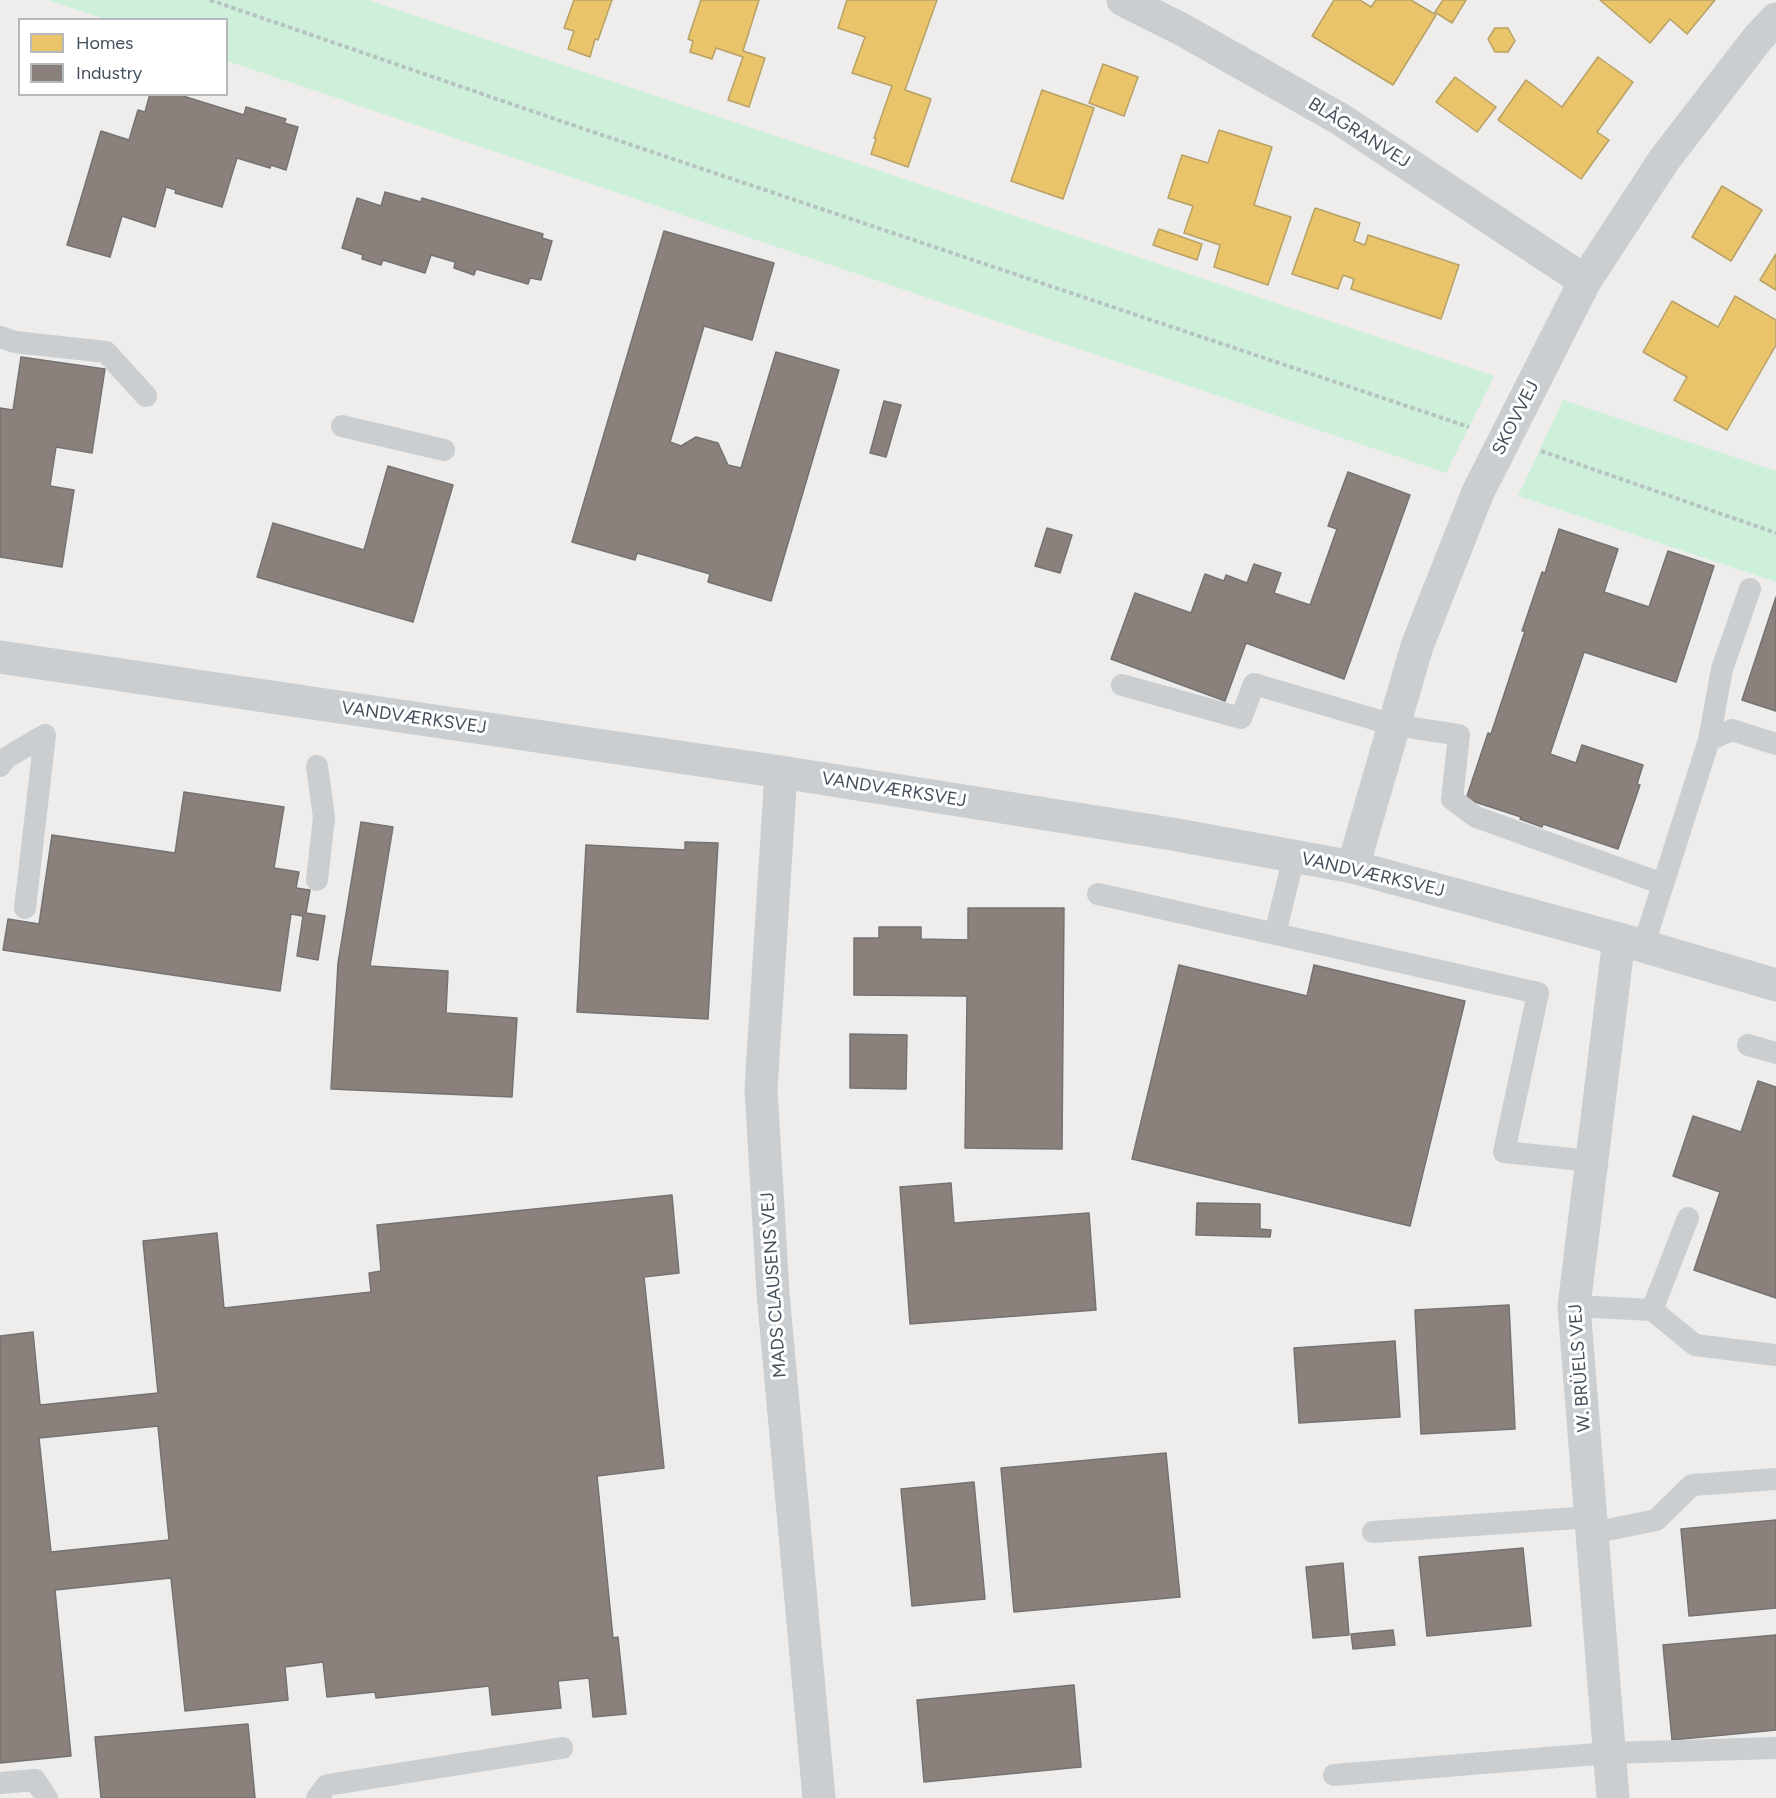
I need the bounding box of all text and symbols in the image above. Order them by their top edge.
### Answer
legend [18,18,228,96]
text: Homes [76,32,134,54]
text: Industry [76,62,142,84]
street label: BLÅGRANVEJ [1304,93,1414,173]
street label: SKOVVEJ [1488,377,1544,459]
street label: VANDVÆRKSVEJ [340,697,488,739]
street label: VANDVÆRKSVEJ [820,768,968,812]
street label: VANDVÆRKSVEJ [1299,848,1447,902]
street label: MADS CLAUSENS VEJ [757,1191,791,1379]
street label: W. BRÜELS VEJ [1565,1303,1595,1433]

